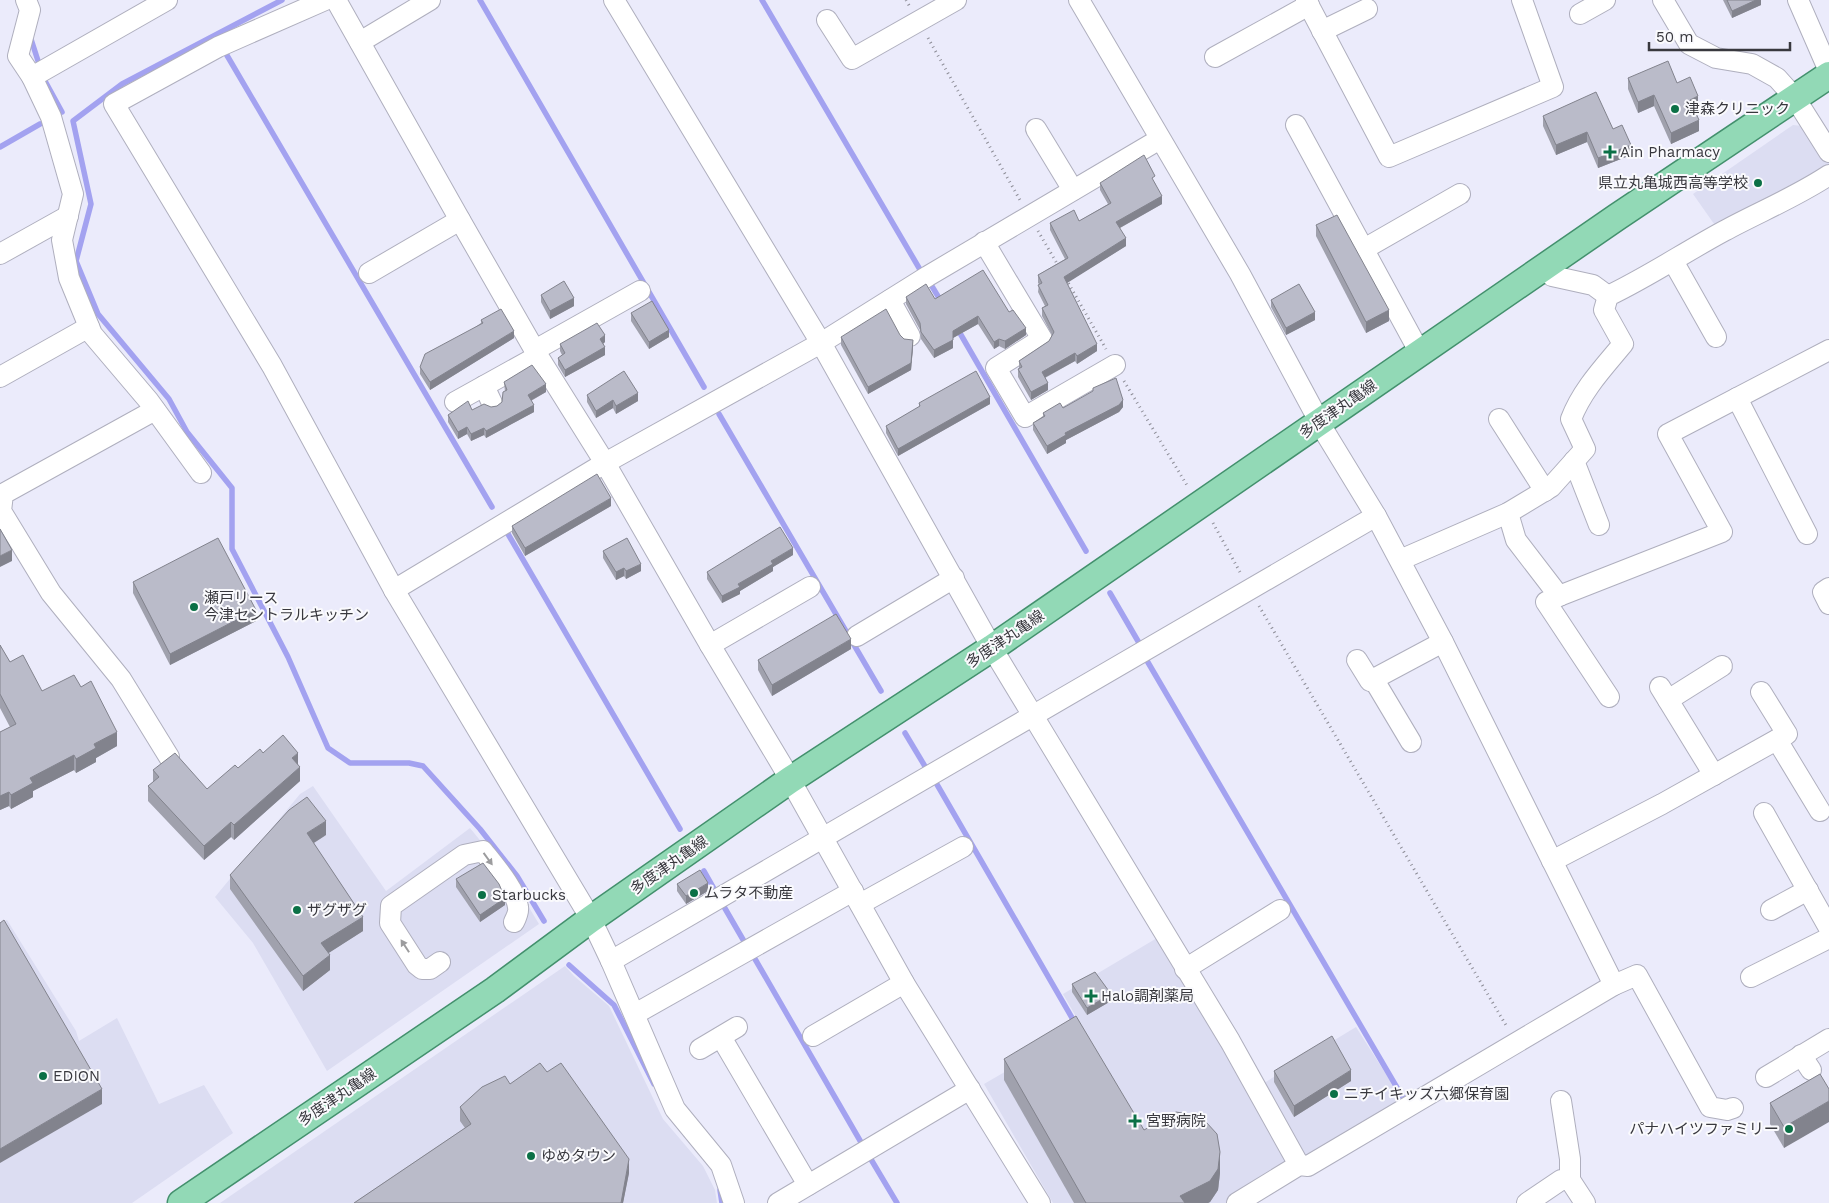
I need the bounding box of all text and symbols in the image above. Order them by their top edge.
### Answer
scale bar [1649,20,1790,52]
text: 50 m [1656,28,1693,46]
place label: 津森クリニック [1685,100,1790,118]
marker: 津森クリニック [1669,103,1681,115]
place label: Ain Pharmacy [1620,143,1720,161]
marker: Ain Pharmacy [1604,146,1616,158]
place label: 県立丸亀城西高等学校 [1598,174,1748,192]
marker: 県立丸亀城西高等学校 [1752,177,1764,189]
street label: 多度津丸亀線 [1296,376,1380,442]
place label: 瀬戸リース 今津セントラルキッチン [204,589,369,624]
marker: 瀬戸リース 今津セントラルキッチン [188,601,200,613]
street label: 多度津丸亀線 [963,606,1047,672]
street label: 多度津丸亀線 [627,832,711,898]
one-way arrow [483,852,493,866]
place label: ムラタ不動産 [704,884,793,902]
place label: Starbucks [492,886,566,904]
marker: ムラタ不動産 [688,887,700,899]
marker: Starbucks [476,889,488,901]
place label: ザグザグ [307,901,367,919]
marker: ザグザグ [291,904,303,916]
one-way arrow [400,939,410,952]
place label: Halo調剤薬局 [1101,987,1194,1005]
marker: Halo調剤薬局 [1085,990,1097,1002]
street label: 多度津丸亀線 [295,1064,379,1130]
place label: EDION [53,1067,100,1085]
marker: EDION [37,1070,49,1082]
place label: ニチイキッズ六郷保育園 [1344,1085,1509,1103]
marker: ニチイキッズ六郷保育園 [1328,1088,1340,1100]
place label: 宮野病院 [1146,1112,1206,1130]
marker: 宮野病院 [1128,1114,1142,1128]
place label: パナハイツファミリー [1629,1120,1779,1138]
marker: パナハイツファミリー [1783,1123,1795,1135]
place label: ゆめタウン [541,1147,616,1165]
marker: ゆめタウン [525,1150,537,1162]

